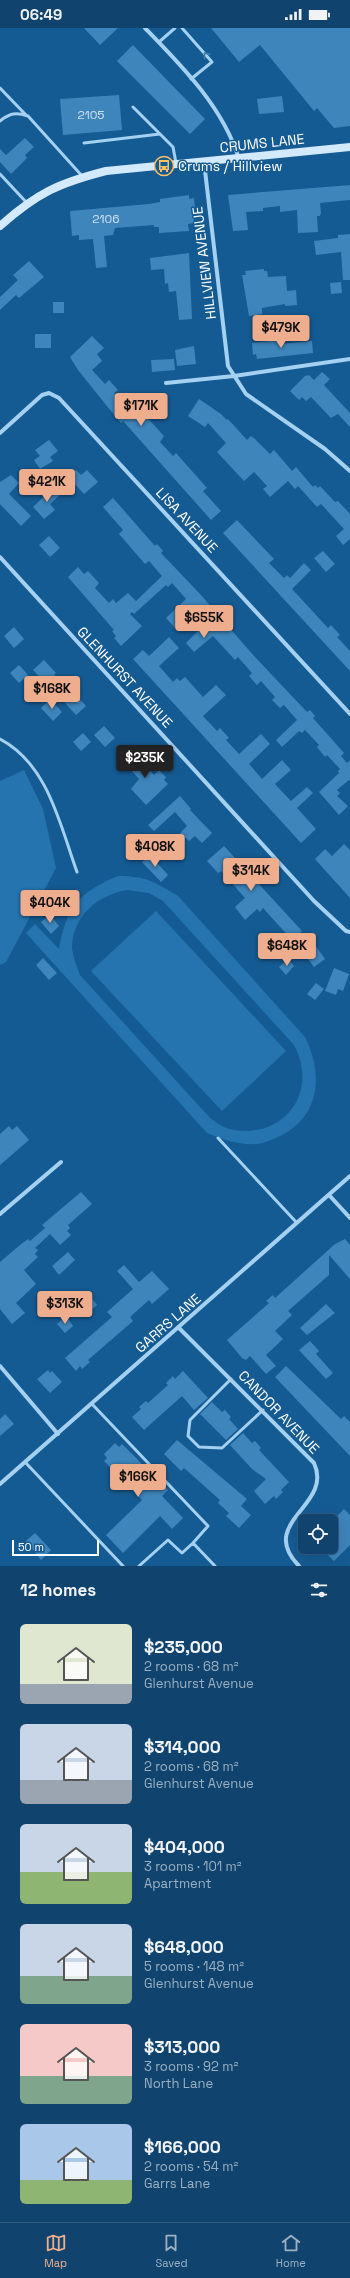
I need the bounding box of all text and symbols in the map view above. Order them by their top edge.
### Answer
text: 06:49 [20,5,62,24]
one-way arrow [203,52,210,60]
house number: 2105 [77,107,105,123]
street label: CRUMS LANE [219,130,305,156]
bus stop icon: Crums / Hillview [153,155,175,177]
place label: Crums / Hillview [178,157,282,175]
street label: HILLVIEW AVENUE [188,205,220,320]
house number: 2106 [92,211,120,227]
pin: $479K [253,315,309,349]
text: $479K [262,319,300,336]
pin: $171K [113,393,169,427]
text: $171K [124,397,158,414]
pin: $421K [19,469,75,503]
text: $421K [28,473,66,490]
street label: LISA AVENUE [152,484,222,556]
pin: $655K [176,605,232,639]
text: $655K [184,609,224,626]
street label: GLENHURST AVENUE [73,623,177,731]
pin: $168K [24,676,80,710]
text: $168K [33,680,71,697]
pin: $235K [117,745,173,779]
text: $235K [125,749,165,766]
pin: $408K [127,834,183,868]
text: $408K [135,838,175,855]
pin: $314K [223,858,279,892]
text: $314K [232,862,270,879]
pin: $404K [22,890,78,924]
text: $404K [30,894,70,911]
pin: $648K [259,933,315,967]
text: $648K [267,937,307,954]
street label: GARRS LANE [131,1289,205,1357]
pin: $313K [37,1291,93,1325]
text: $313K [46,1295,84,1312]
street label: CANDOR AVENUE [235,1367,323,1458]
pin: $166K [110,1464,166,1498]
text: $166K [119,1468,157,1485]
map controls [298,1514,338,1554]
button: locate [298,1514,338,1554]
scale bar [12,1538,99,1557]
text: 50 m [18,1540,44,1554]
text: 12 homes [20,1579,96,1601]
icon: filters [308,1579,330,1601]
text: $235,000 [144,1636,223,1658]
icon: home [52,1640,100,1688]
text: 2 rooms · 68 m² [144,1658,238,1675]
text: Glenhurst Avenue [144,1675,254,1692]
text: $314,000 [144,1736,221,1758]
icon: home [52,1740,100,1788]
text: 2 rooms · 68 m² [144,1758,238,1775]
text: Glenhurst Avenue [144,1775,254,1792]
text: $404,000 [144,1836,225,1858]
icon: home [52,1840,100,1888]
text: 3 rooms · 101 m² [144,1858,242,1875]
text: Apartment [144,1875,212,1892]
text: $648,000 [144,1936,224,1958]
icon: home [52,1940,100,1988]
text: 5 rooms · 148 m² [144,1958,244,1975]
text: Glenhurst Avenue [144,1975,254,1992]
text: $313,000 [144,2036,220,2058]
icon: home [52,2040,100,2088]
text: 3 rooms · 92 m² [144,2058,238,2075]
text: North Lane [144,2075,213,2092]
text: $166,000 [144,2136,221,2158]
icon: home [52,2140,100,2188]
text: 2 rooms · 54 m² [144,2158,238,2175]
text: Garrs Lane [144,2175,210,2192]
tab: Map [44,2232,67,2270]
tab: Saved [155,2232,188,2270]
tab: Home [276,2232,306,2270]

